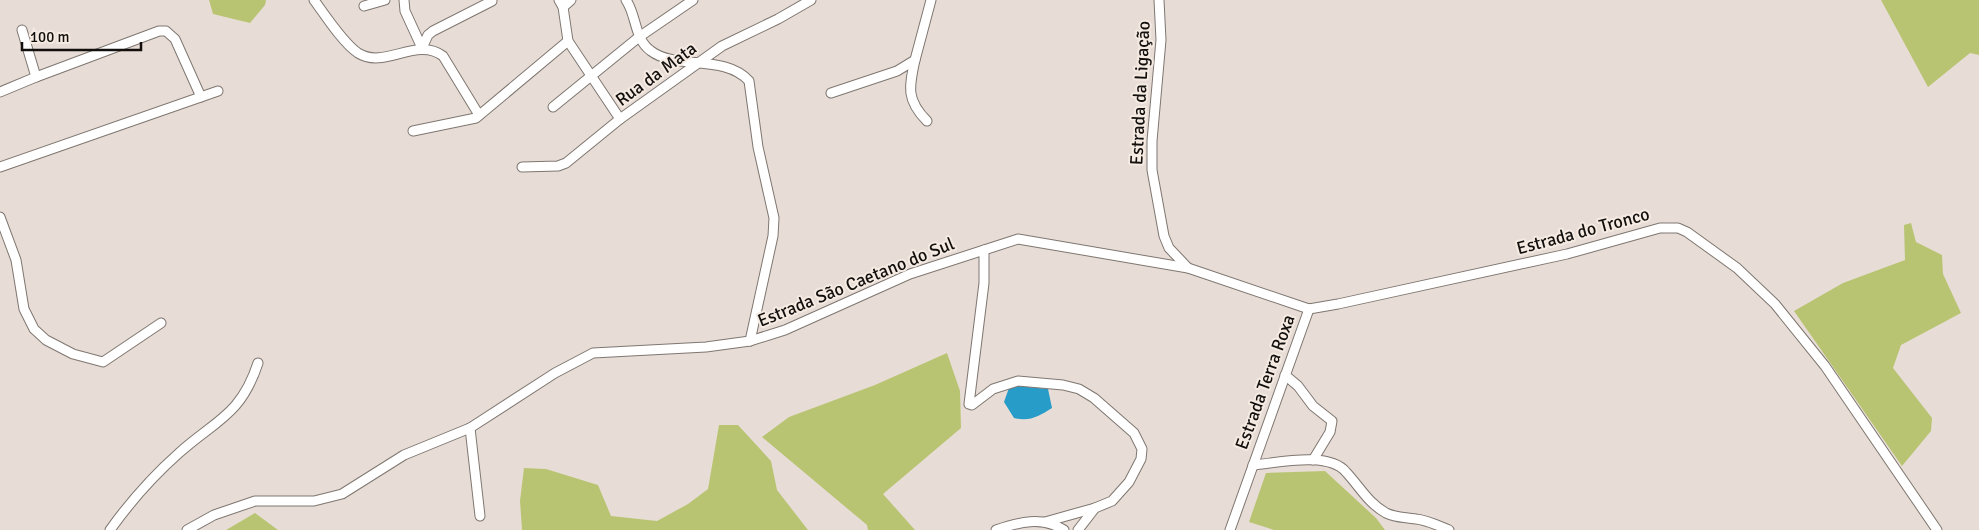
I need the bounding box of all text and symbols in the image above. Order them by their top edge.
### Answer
scale bar [22,20,141,52]
street label: Estrada da Ligação [1125,20,1155,166]
text: 100 m [30,28,70,46]
street label: Rua da Mata [611,37,701,111]
street label: Estrada do Tronco [1514,203,1652,259]
street label: Estrada São Caetano do Sul [754,232,958,332]
street label: Estrada Terra Roxa [1230,312,1300,452]

